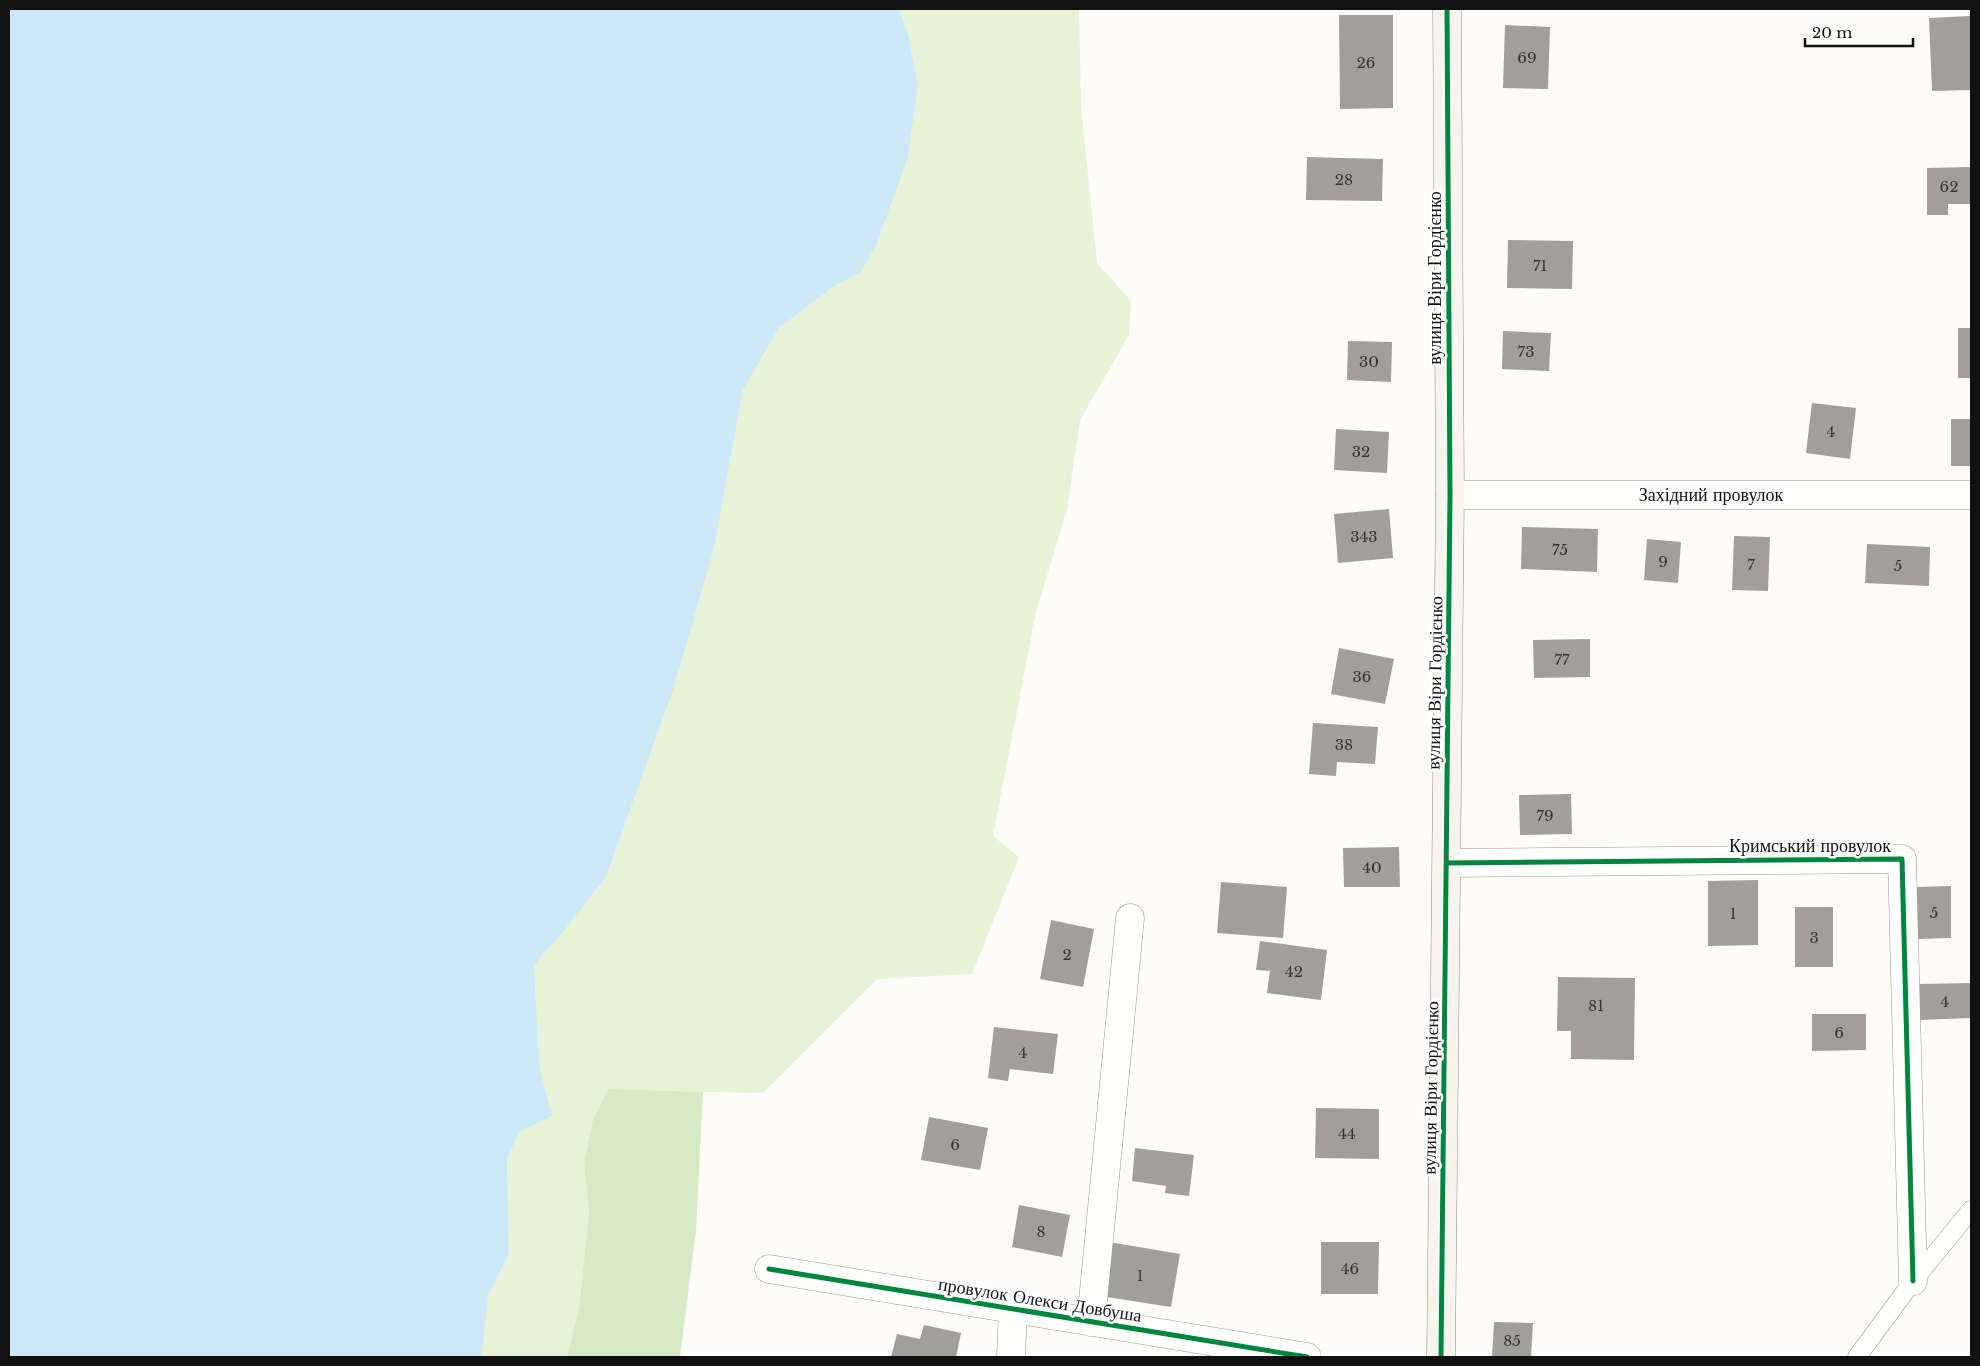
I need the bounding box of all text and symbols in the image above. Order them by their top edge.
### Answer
scale bar [1805,15,1912,47]
text: 20 m [1812,23,1852,42]
house number: 69 [1517,48,1537,67]
house number: 26 [1357,53,1375,72]
house number: 28 [1335,170,1353,189]
house number: 62 [1940,177,1958,196]
street label: вулиця Віри Гордієнко [1424,191,1446,365]
house number: 71 [1533,256,1547,275]
house number: 73 [1518,342,1534,361]
house number: 30 [1359,352,1379,371]
house number: 4 [1827,422,1835,441]
house number: 32 [1352,442,1370,461]
street label: Західний провулок [1639,484,1784,506]
house number: 343 [1350,527,1378,546]
house number: 75 [1552,540,1568,559]
house number: 9 [1658,552,1668,571]
house number: 7 [1747,555,1755,574]
house number: 5 [1894,556,1902,575]
street label: вулиця Віри Гордієнко [1422,596,1448,770]
house number: 77 [1554,650,1570,669]
house number: 36 [1353,667,1371,686]
house number: 38 [1335,735,1353,754]
house number: 79 [1536,806,1554,825]
street label: Кримський провулок [1729,835,1891,857]
house number: 40 [1362,858,1382,877]
house number: 5 [1930,903,1938,922]
house number: 1 [1730,904,1736,923]
house number: 3 [1809,928,1819,947]
house number: 2 [1062,945,1072,964]
house number: 42 [1285,962,1303,981]
house number: 4 [1941,992,1949,1011]
house number: 81 [1588,996,1604,1015]
street label: вулиця Віри Гордієнко [1418,1001,1444,1175]
house number: 6 [1834,1023,1844,1042]
house number: 4 [1019,1043,1027,1062]
house number: 44 [1338,1124,1356,1143]
house number: 6 [950,1135,960,1154]
house number: 8 [1036,1222,1046,1241]
house number: 46 [1341,1259,1359,1278]
house number: 1 [1137,1266,1143,1285]
street label: провулок Олекси Довбуша [937,1273,1143,1327]
house number: 85 [1503,1331,1521,1350]

